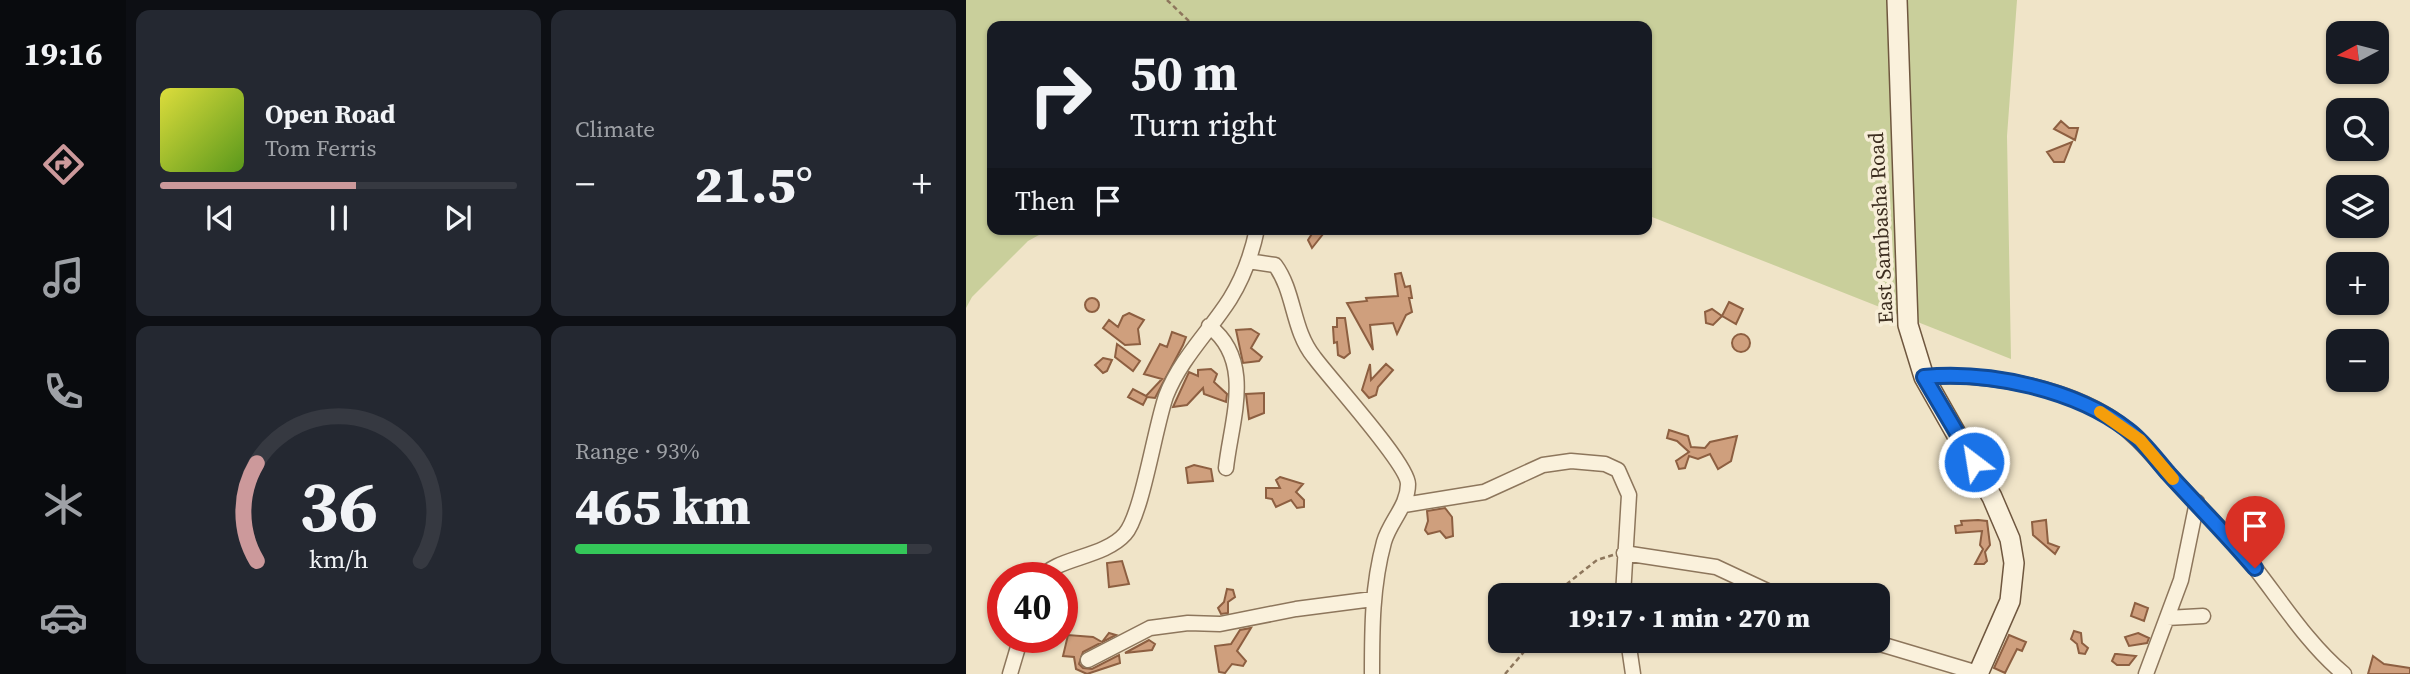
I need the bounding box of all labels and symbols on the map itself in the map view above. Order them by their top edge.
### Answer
north arrow [2326,21,2389,84]
street label: East Sambasha Road [1861,131,1900,325]
position arrow [1937,425,2011,499]
pin [2225,496,2285,568]
speed limit sign: 40 [987,562,1078,653]

